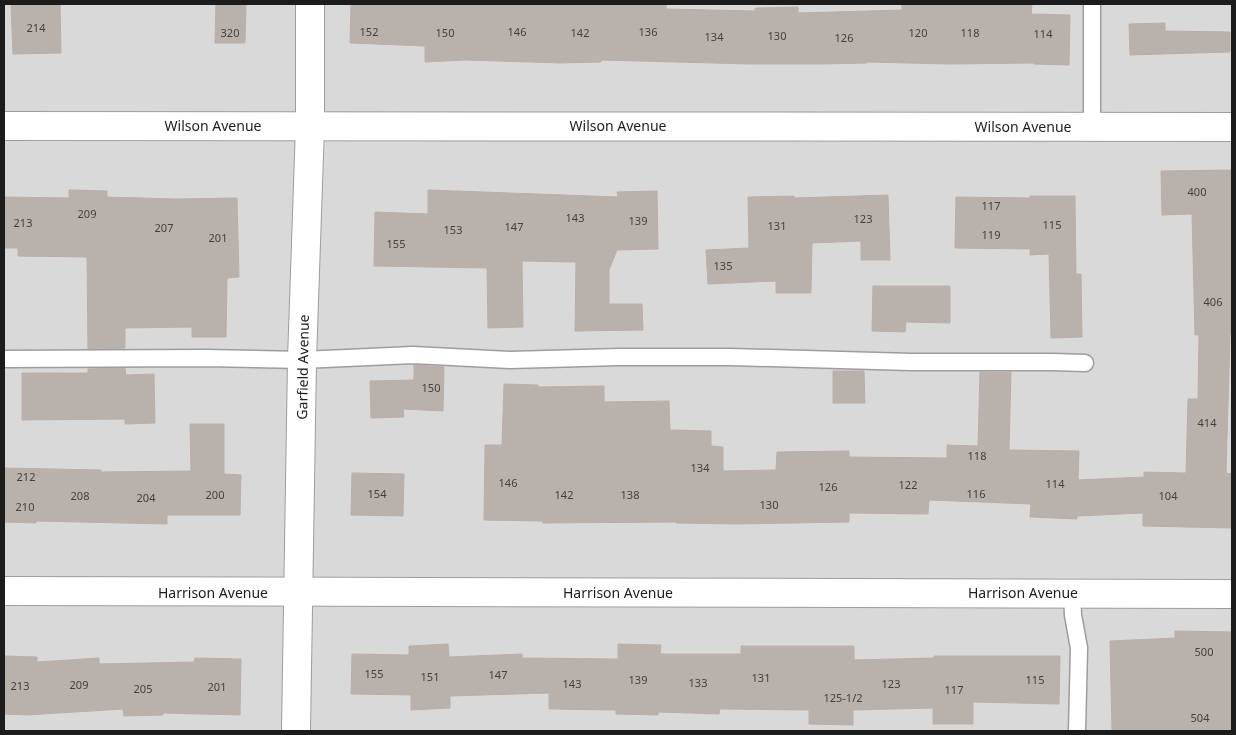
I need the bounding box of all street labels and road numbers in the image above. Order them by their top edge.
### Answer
street label: Wilson Avenue [165,116,262,135]
street label: Wilson Avenue [570,116,667,135]
street label: Wilson Avenue [975,117,1072,136]
street label: Garfield Avenue [292,314,313,420]
street label: Harrison Avenue [158,583,268,602]
street label: Harrison Avenue [563,583,673,602]
street label: Harrison Avenue [968,583,1078,602]

